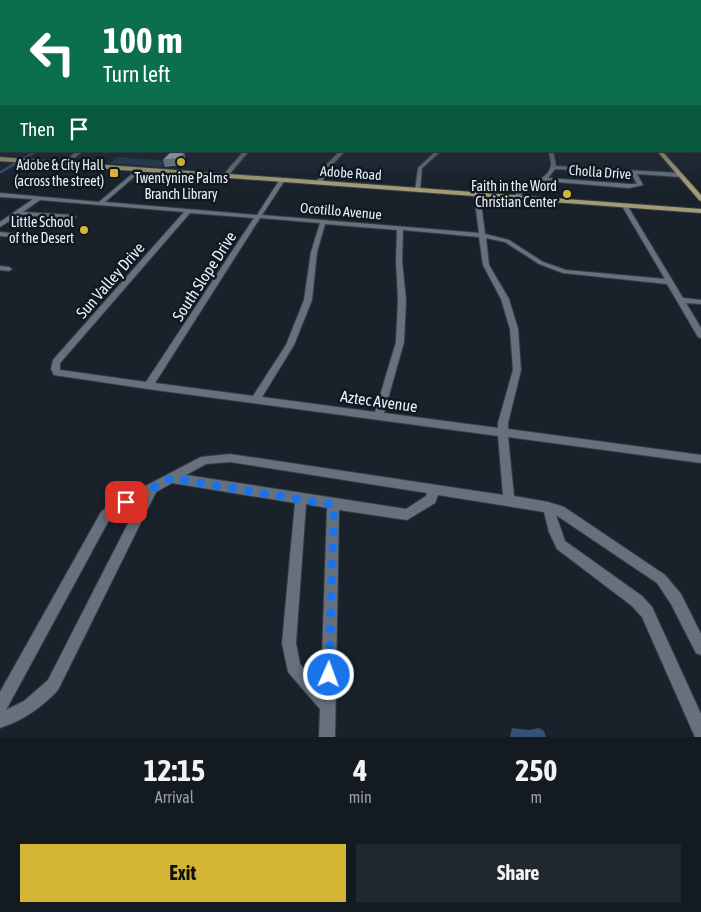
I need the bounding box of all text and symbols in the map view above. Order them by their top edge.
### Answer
icon: left [20,20,85,85]
text: 100 m [103,20,182,60]
text: Turn left [103,61,170,87]
icon: arrive [65,115,93,143]
text: Then [20,118,55,140]
marker: Twentynine Palms Branch Library [175,156,187,168]
place label: Adobe & City Hall (across the street) [14,157,104,189]
street label: Cholla Drive [568,162,632,182]
street label: Adobe Road [320,163,382,183]
marker: Adobe & City Hall (across the street) [108,167,120,179]
place label: Twentynine Palms Branch Library [134,170,228,202]
place label: Faith in the Word Christian Center [471,178,558,210]
marker: Faith in the Word Christian Center [561,188,573,200]
street label: Ocotillo Avenue [300,199,382,223]
place label: Little School of the Desert [9,214,74,246]
marker: Little School of the Desert [78,224,90,236]
street label: South Slope Drive [168,228,240,325]
street label: Sun Valley Drive [72,238,149,322]
street label: Aztec Avenue [339,387,419,415]
pin [105,481,147,523]
icon: arrive [112,488,140,516]
position arrow [302,648,354,700]
text: 12:15 [143,753,205,787]
text: 4 [353,753,367,787]
text: 250 [515,753,557,787]
text: Arrival [155,788,194,806]
text: min [349,788,372,806]
text: m [531,788,542,806]
button: Exit [20,844,346,902]
button: Share [356,844,681,902]

